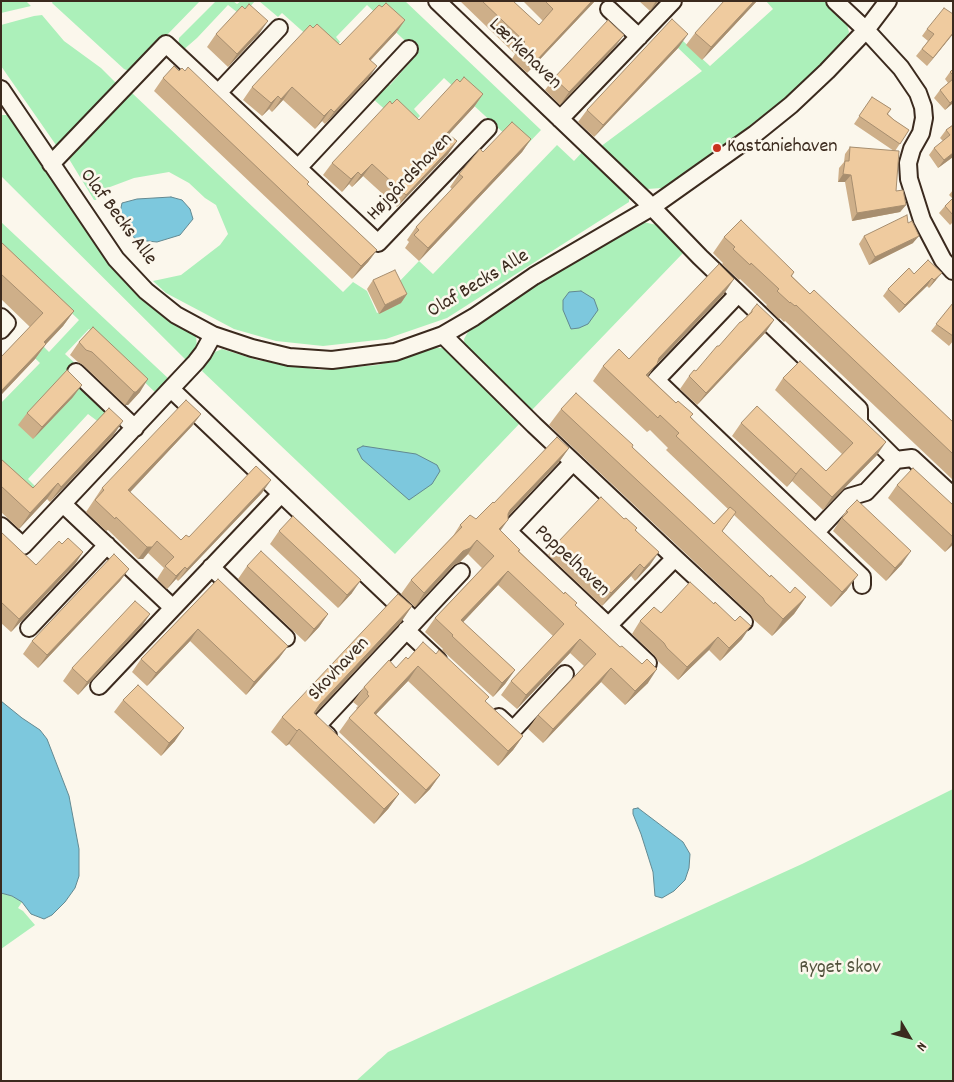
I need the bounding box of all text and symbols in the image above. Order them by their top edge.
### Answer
street label: Lærkehaven [482,14,566,96]
street label: Højgårdshaven [363,129,459,227]
place label: Kastaniehaven [727,136,837,160]
marker: Kastaniehaven [711,142,723,154]
street label: Olaf Becks Alle [73,165,161,271]
street label: Olaf Becks Alle [424,245,534,325]
street label: Poppelhaven [528,521,614,603]
street label: Skovhaven [304,633,376,707]
park label: Ryget Skov [799,957,881,981]
north arrow [884,1012,934,1062]
text: N [911,1037,931,1055]

